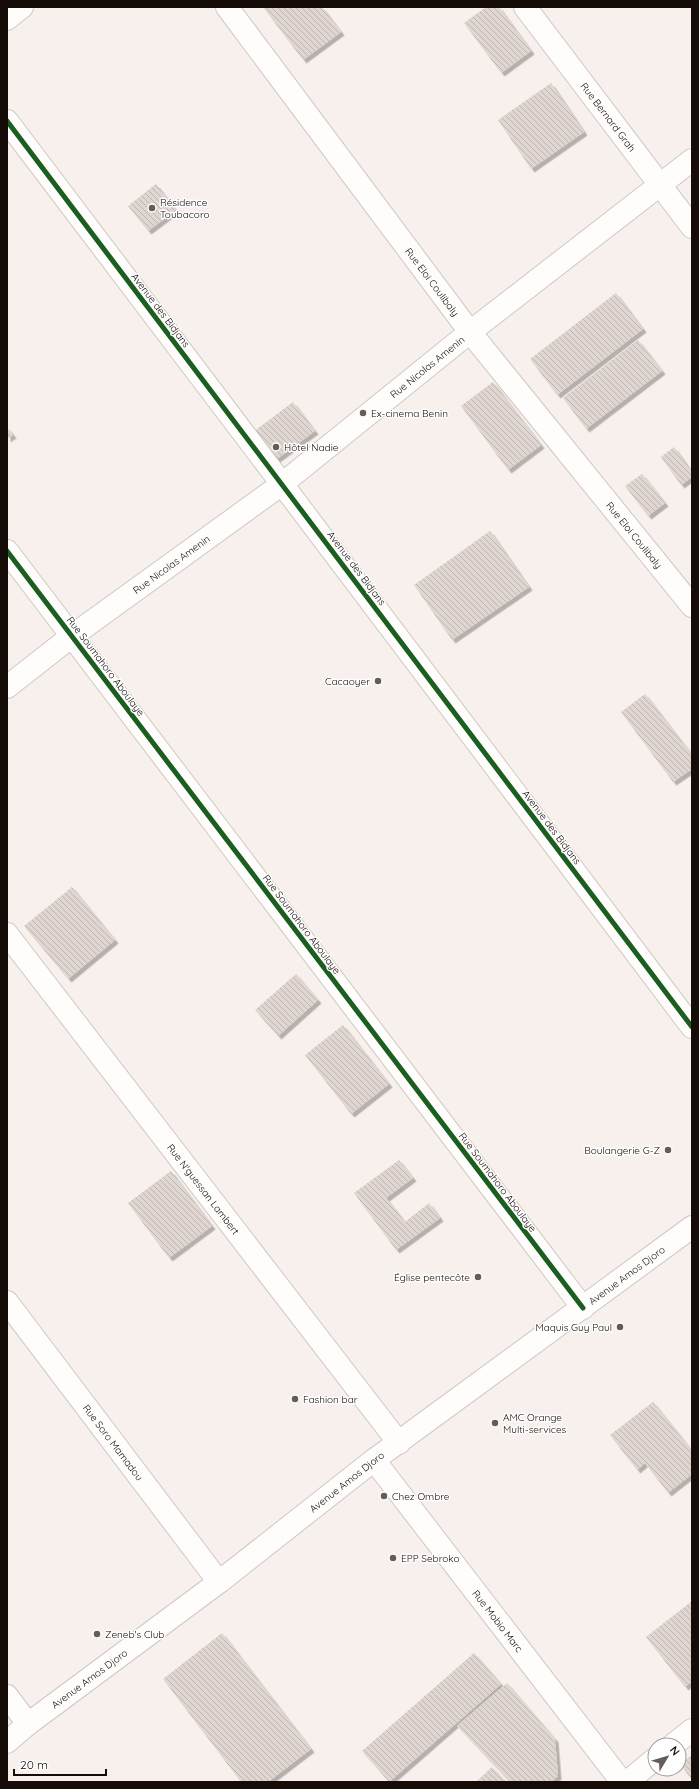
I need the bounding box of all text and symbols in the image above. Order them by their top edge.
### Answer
street label: Rue Bernard Grah [578,80,638,154]
place label: Résidence Toubacoro [160,196,210,221]
marker: Résidence Toubacoro [147,203,157,213]
street label: Rue Eloi Coulibaly [402,245,462,319]
street label: Avenue des Bidjans [128,270,193,350]
street label: Rue Nicolas Amenin [388,333,467,401]
place label: Ex-cinema Benin [371,407,448,420]
marker: Ex-cinema Benin [358,408,368,418]
place label: Hôtel Nadie [284,441,339,454]
marker: Hôtel Nadie [271,442,281,452]
street label: Rue Eloi Coulibaly [603,499,665,571]
street label: Avenue des Bidjans [324,528,389,608]
street label: Rue Nicolas Amenin [130,532,213,597]
street label: Rue Soumahoro Aboulaye [64,614,147,719]
place label: Cacaoyer [325,675,370,688]
marker: Cacaoyer [373,676,383,686]
street label: Avenue des Bidjans [519,787,584,867]
street label: Rue Soumahoro Aboulaye [260,872,343,977]
street label: Rue Soumahoro Aboulaye [456,1130,539,1235]
street label: Rue N'guessan Lambert [164,1141,242,1238]
place label: Boulangerie G-Z [584,1144,660,1157]
marker: Boulangerie G-Z [663,1145,673,1155]
street label: Avenue Amos Djoro [586,1243,668,1308]
place label: Église pentecôte [394,1271,470,1284]
marker: Église pentecôte [473,1272,483,1282]
place label: Maquis Guy Paul [535,1321,612,1334]
marker: Maquis Guy Paul [615,1322,625,1332]
place label: Fashion bar [303,1393,358,1406]
marker: Fashion bar [290,1394,300,1404]
street label: Rue Soro Mamadou [80,1402,146,1483]
place label: AMC Orange Multi-services [503,1411,567,1436]
marker: AMC Orange Multi-services [490,1418,500,1428]
street label: Avenue Amos Djoro [307,1449,387,1515]
place label: Chez Ombre [392,1490,450,1503]
marker: Chez Ombre [379,1491,389,1501]
place label: EPP Sebroko [401,1552,460,1565]
marker: EPP Sebroko [388,1553,398,1563]
street label: Rue Mobio Marc [469,1587,526,1655]
place label: Zeneb's Club [105,1628,164,1641]
marker: Zeneb's Club [92,1629,102,1639]
street label: Avenue Amos Djoro [49,1646,130,1711]
north arrow [647,1737,687,1777]
text: N [667,1743,683,1758]
scale bar [14,1751,106,1777]
text: 20 m [20,1757,48,1772]

